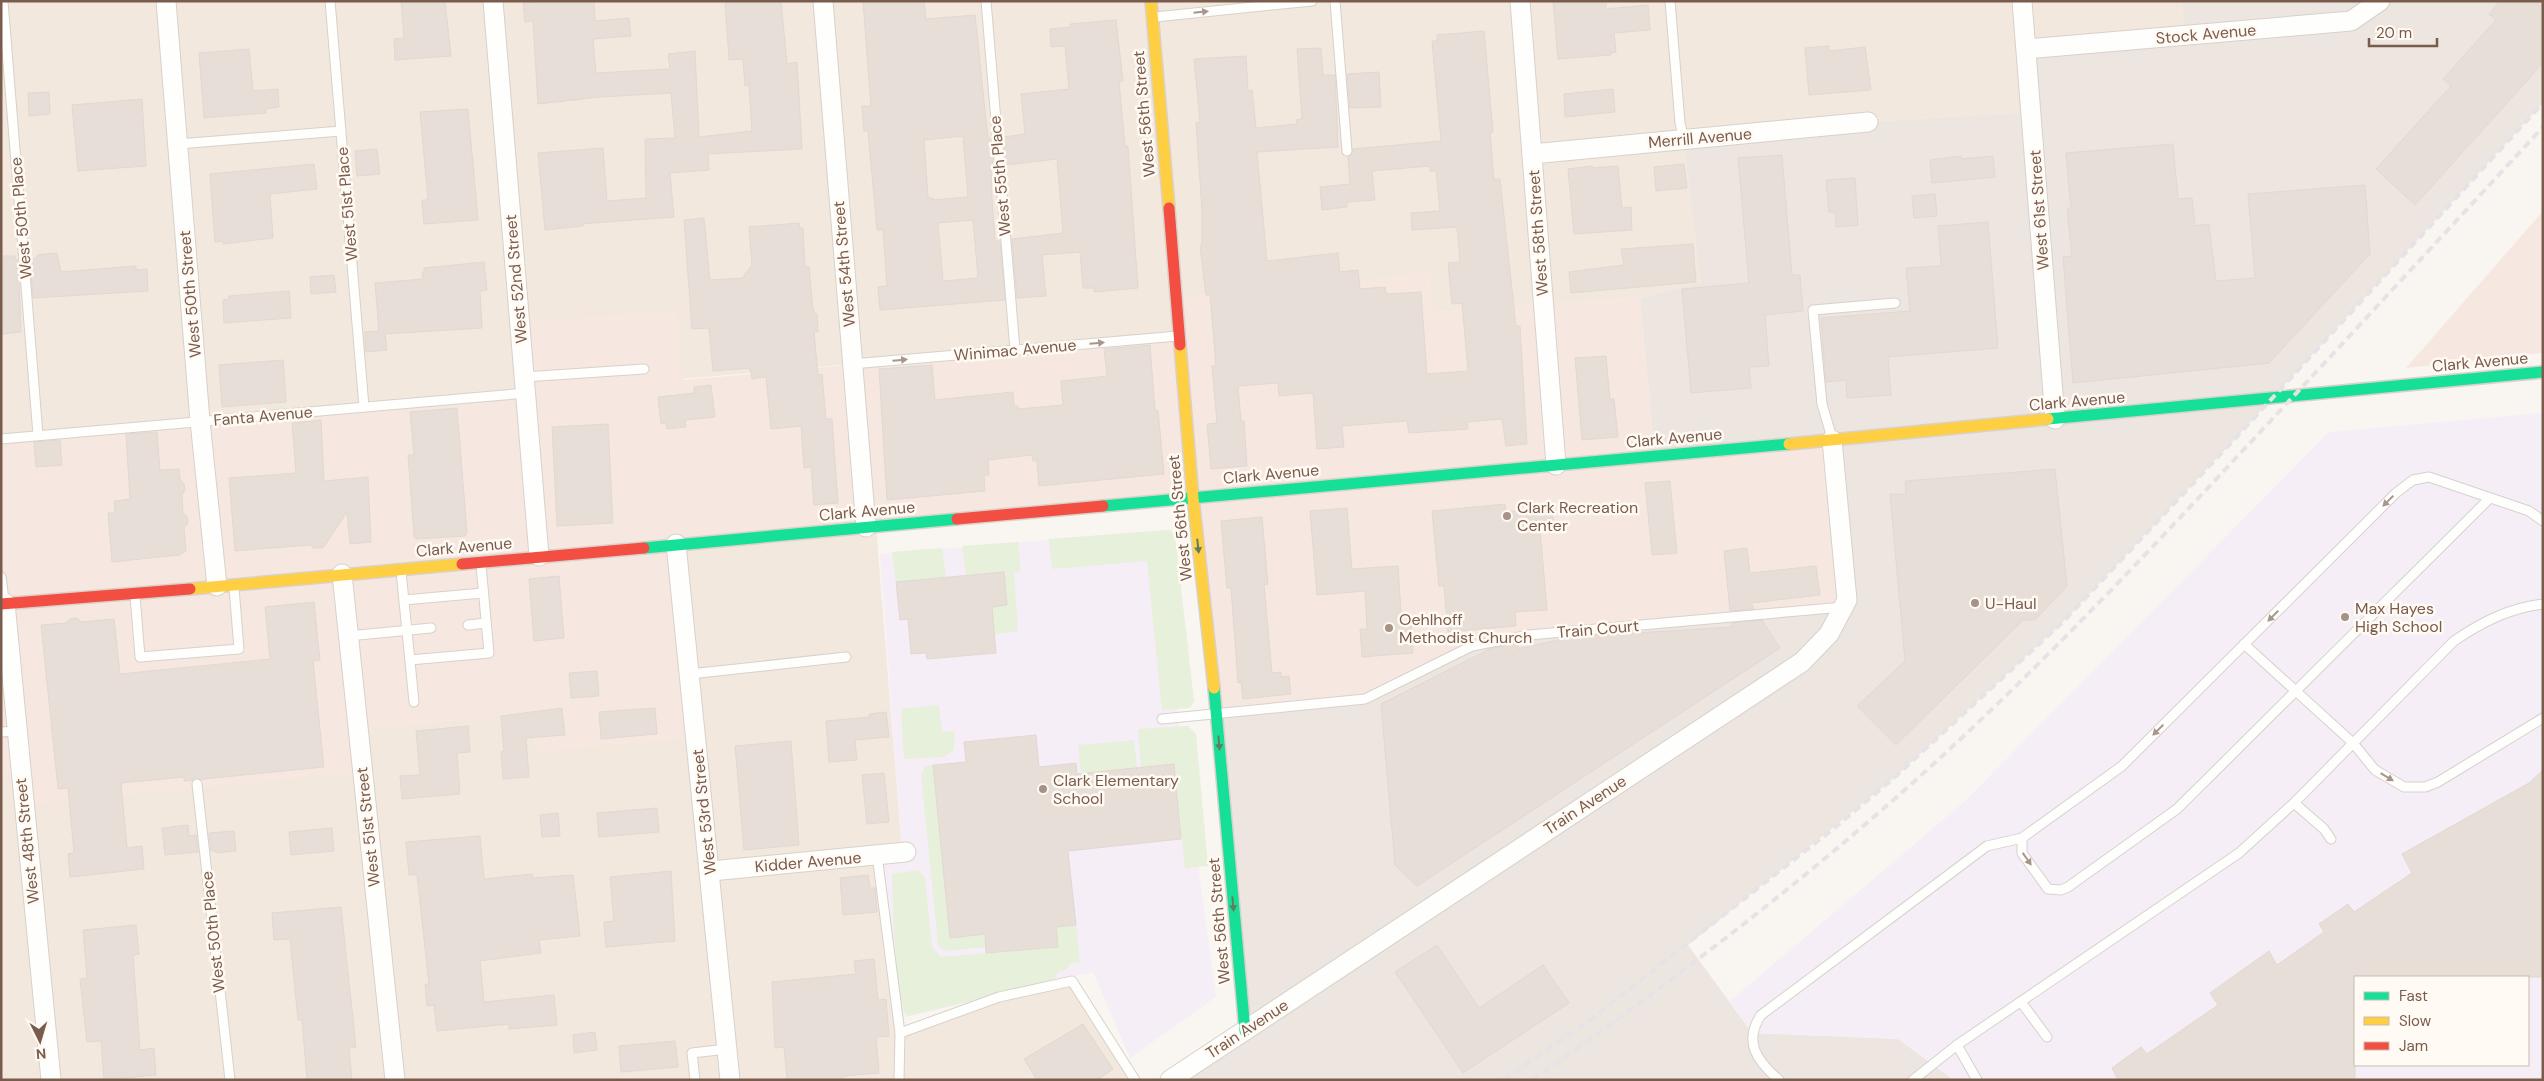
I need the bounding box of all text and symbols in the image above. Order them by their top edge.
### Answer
one-way arrow [1194,8,1210,16]
scale bar [2369,15,2436,47]
street label: Stock Avenue [2155,19,2257,49]
text: 20 m [2376,23,2412,43]
street label: West 56th Street [1128,50,1160,178]
street label: West 55th Place [984,115,1016,237]
street label: Merrill Avenue [1647,123,1753,153]
street label: West 51st Place [332,146,362,262]
street label: West 61st Street [2024,149,2054,271]
street label: West 50th Place [5,156,37,280]
street label: West 58th Street [1523,169,1553,297]
street label: West 54th Street [828,200,860,328]
street label: West 52nd Street [500,214,532,344]
street label: West 50th Street [174,229,206,359]
street label: Winimac Avenue [953,334,1077,366]
one-way arrow [1089,338,1105,346]
street label: Clark Avenue [2431,347,2529,377]
one-way arrow [892,356,908,364]
street label: Clark Avenue [2028,386,2126,416]
street label: Fanta Avenue [213,401,313,431]
street label: Clark Avenue [1625,423,1723,453]
street label: West 56th Street [1163,454,1197,582]
street label: Clark Avenue [1222,459,1320,489]
one-way arrow [2382,495,2394,507]
street label: Clark Avenue [818,496,916,526]
place label: Clark Recreation Center [1517,497,1638,536]
marker: Clark Recreation Center [1501,510,1513,522]
street label: Clark Avenue [415,532,513,562]
one-way arrow [1194,538,1202,554]
place label: U-Haul [1985,593,2036,614]
marker: U-Haul [1969,597,1981,609]
place label: Max Hayes High School [2355,598,2442,637]
place label: Oehlhoff Methodist Church [1399,609,1532,648]
one-way arrow [2267,609,2279,621]
marker: Max Hayes High School [2339,611,2351,623]
street label: Train Court [1556,615,1640,643]
marker: Oehlhoff Methodist Church [1383,622,1395,634]
one-way arrow [2152,724,2164,736]
one-way arrow [1216,735,1224,751]
street label: West 53rd Street [687,748,721,876]
street label: West 51st Street [351,766,385,888]
place label: Clark Elementary School [1053,770,1179,809]
street label: Train Avenue [1540,771,1630,839]
one-way arrow [2380,773,2394,782]
street label: West 48th Street [10,777,44,905]
marker: Clark Elementary School [1037,783,1049,795]
street label: Kidder Avenue [754,847,862,877]
one-way arrow [2022,852,2032,866]
street label: West 56th Street [1203,857,1235,985]
street label: West 50th Place [196,870,230,994]
one-way arrow [1230,897,1238,913]
legend [2354,976,2529,1066]
text: Fast [2399,986,2428,1006]
street label: Train Avenue [1202,995,1292,1063]
text: Slow [2399,1011,2432,1031]
north arrow [15,1016,65,1066]
text: Jam [2399,1036,2428,1056]
text: N [35,1045,47,1063]

